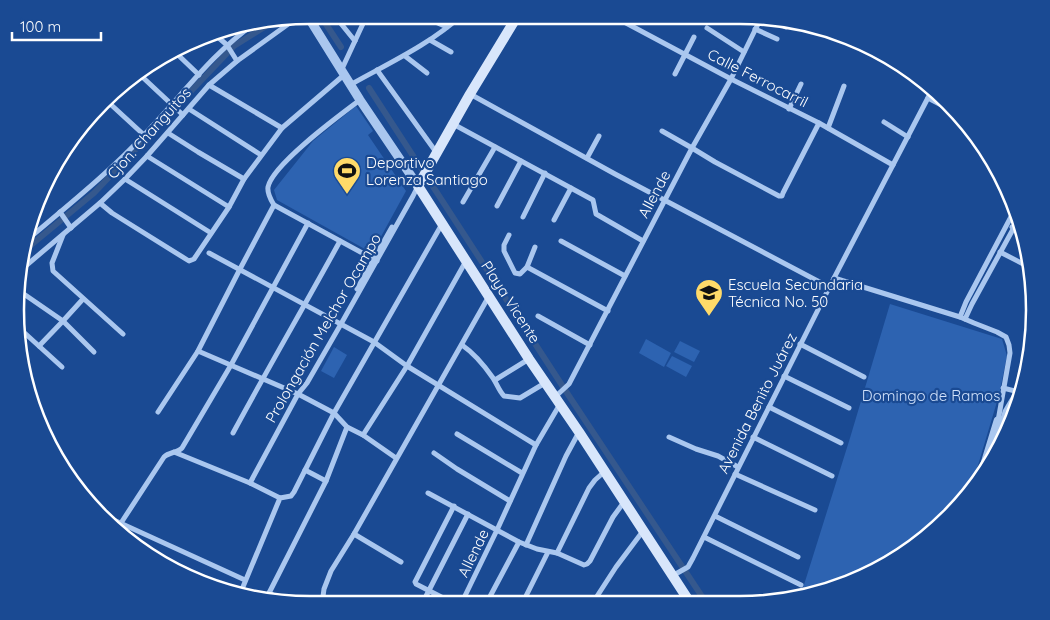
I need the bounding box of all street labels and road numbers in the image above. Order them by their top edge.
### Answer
street label: Calle Ferrocarril [705,44,811,112]
street label: Cjon. Changuitos [103,83,195,183]
street label: Allende [634,167,674,221]
street label: Prolongación Melchor Ocampo [261,230,385,426]
street label: Playa Vicente [477,257,545,347]
street label: Avenida Benito Juárez [713,329,801,477]
street label: Allende [453,526,493,580]

